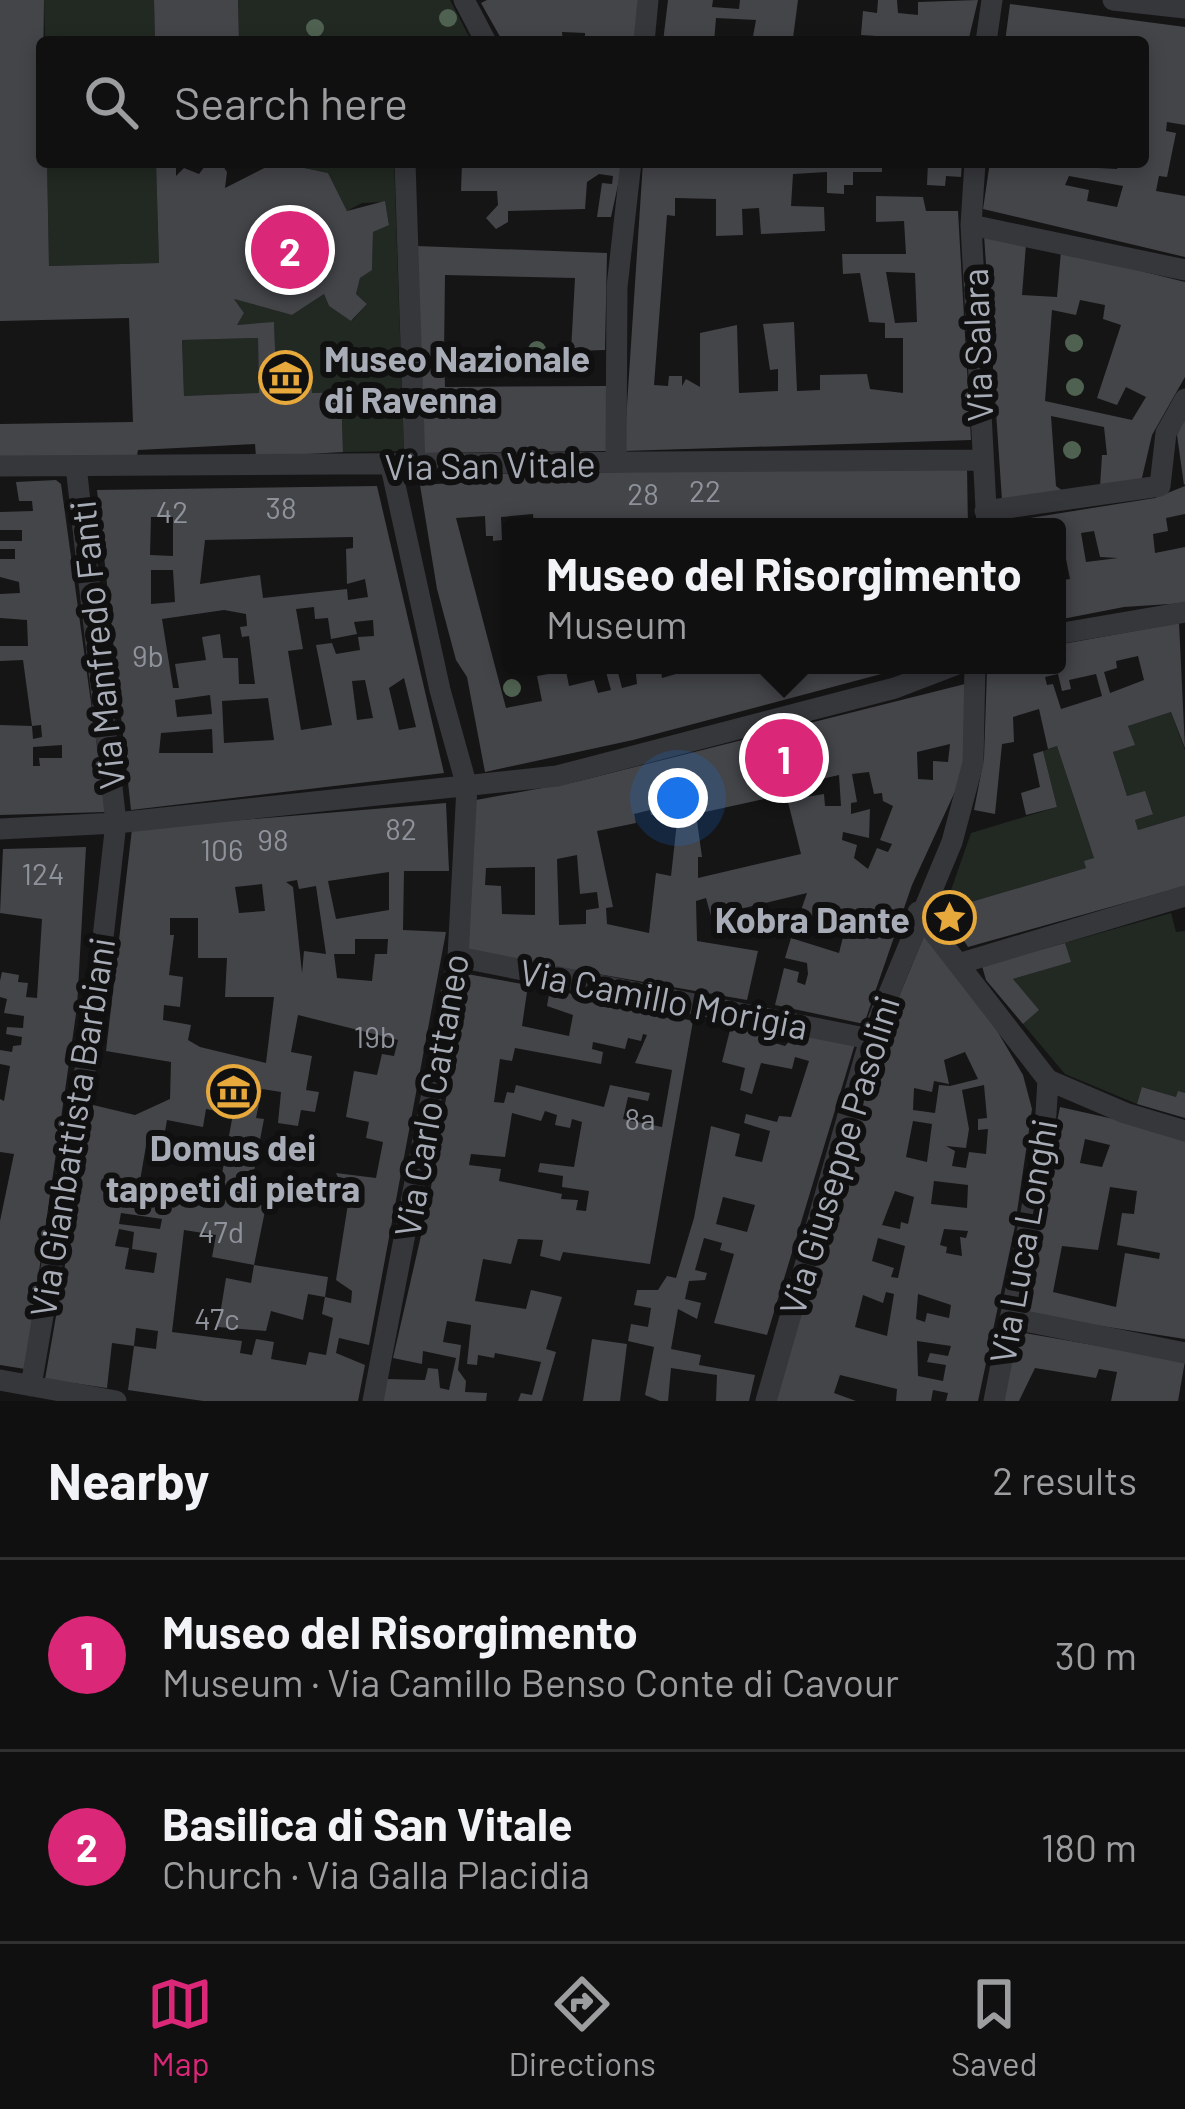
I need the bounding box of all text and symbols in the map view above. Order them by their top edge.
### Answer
search box [36,36,1149,168]
icon: search [78,69,144,135]
text: Search here [174,75,408,129]
pin: 2 [251,205,329,295]
street label: Via Salara [952,268,1000,422]
place label: Museo Nazionale di Ravenna [324,336,590,420]
museum icon: Museo Nazionale di Ravenna [257,350,313,406]
street label: Via San Vitale [384,441,596,487]
house number: 22 [689,472,721,508]
house number: 28 [627,475,659,511]
house number: 38 [265,489,297,525]
house number: 42 [156,493,188,529]
street label: Via Manfredo Fanti [59,498,133,792]
popup [502,518,1066,674]
text: Museo del Risorgimento [546,546,1022,600]
text: Museum [546,600,688,647]
house number: 9b [132,637,164,673]
pin: 1 [745,713,823,803]
your location [648,768,708,828]
house number: 82 [385,810,417,846]
house number: 98 [257,821,289,857]
house number: 106 [201,831,243,867]
house number: 124 [21,855,65,891]
place icon: Kobra Dante [921,890,977,946]
place label: Kobra Dante [715,897,910,940]
street label: Via Gianbattista Barbiani [20,934,122,1320]
street label: Via Camillo Morigia [516,949,812,1047]
street label: Via Carlo Cattaneo [384,950,476,1240]
street label: Via Giuseppe Pasolini [769,990,907,1320]
house number: 19b [354,1018,396,1054]
museum icon: Domus dei tappeti di pietra [205,1063,261,1119]
house number: 8a [625,1100,655,1136]
street label: Via Luca Longhi [979,1115,1065,1367]
place label: Domus dei tappeti di pietra [106,1125,360,1209]
house number: 47d [198,1213,244,1249]
house number: 47c [194,1300,240,1336]
text: Nearby [48,1449,209,1510]
text: 2 results [992,1456,1137,1503]
text: Museo del Risorgimento [162,1604,638,1658]
text: 1 [80,1631,94,1678]
text: 30 m [1055,1631,1137,1678]
text: Museum · Via Camillo Benso Conte di Cavour [162,1658,899,1705]
text: Basilica di San Vitale [162,1796,573,1850]
text: 2 [76,1823,98,1870]
text: 180 m [1041,1823,1137,1870]
text: Church · Via Galla Placidia [162,1850,590,1897]
tab: Map [147,1971,213,2083]
tab: Directions [508,1971,656,2083]
tab: Saved [951,1971,1038,2083]

